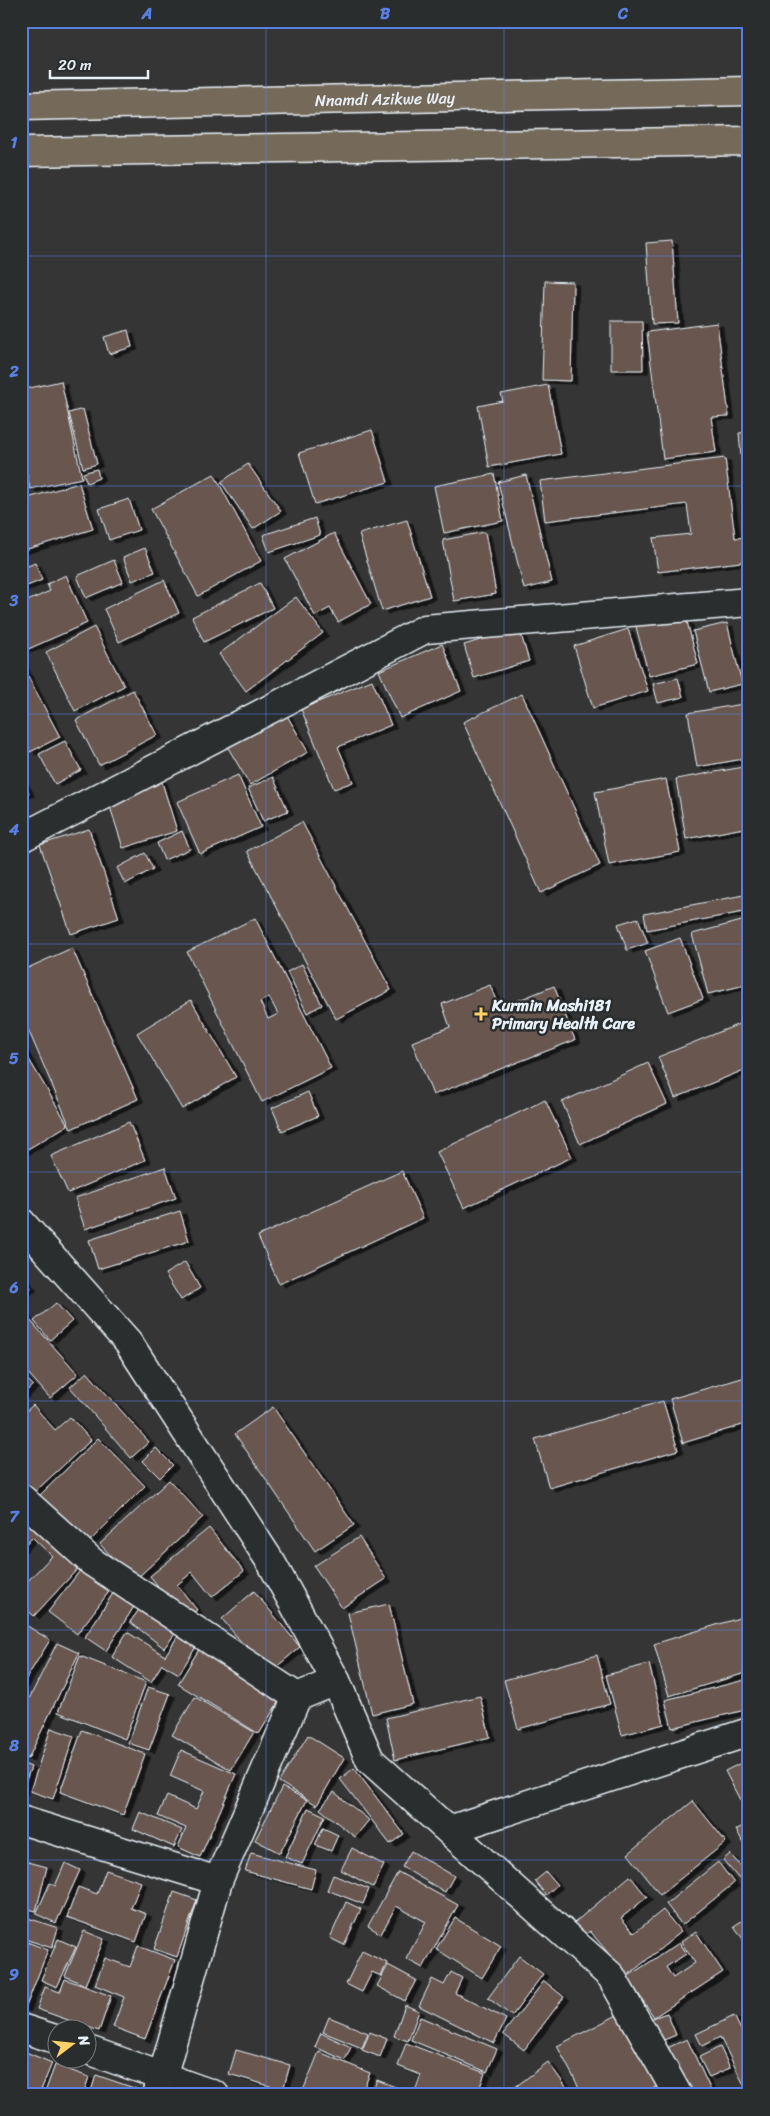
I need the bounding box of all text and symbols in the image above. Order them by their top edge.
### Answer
text: A [141,0,152,28]
text: B [380,0,391,28]
text: C [617,0,629,28]
scale bar [50,48,148,80]
text: 20 m [58,52,92,78]
street label: Nnamdi Azikwe Way [314,83,456,114]
text: 1 [11,128,18,157]
text: 2 [8,357,19,386]
text: 3 [9,586,19,615]
text: 4 [8,815,19,844]
place label: Kurmin Mashi181 Primary Health Care [491,991,635,1038]
marker: Kurmin Mashi181 Primary Health Care [474,1007,488,1021]
text: 5 [9,1044,19,1073]
text: 6 [8,1273,19,1302]
text: 7 [9,1502,20,1531]
text: 8 [8,1731,19,1760]
text: 9 [9,1960,19,1989]
north arrow [48,2018,98,2068]
text: N [70,2031,97,2049]

